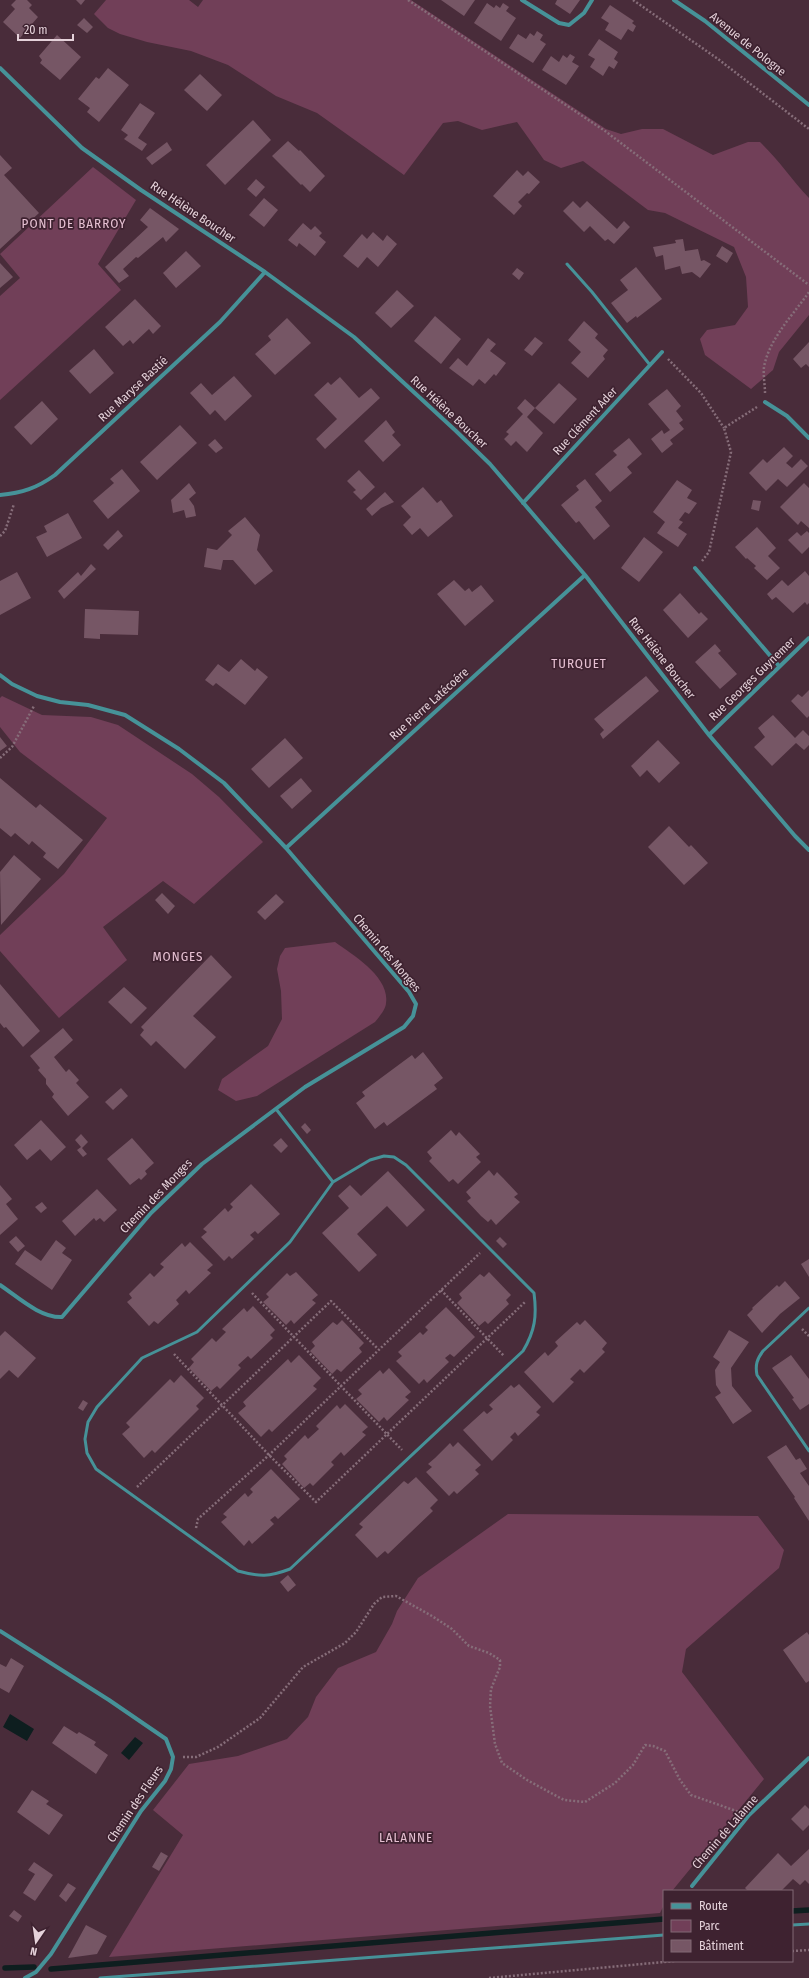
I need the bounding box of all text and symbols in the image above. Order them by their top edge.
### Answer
street label: Avenue de Pologne [707,9,789,79]
scale bar [18,16,73,42]
text: 20 m [24,23,48,37]
street label: Rue Hélène Boucher [148,178,239,246]
district label: PONT DE BARROY [22,216,126,231]
street label: Rue Maryse Bastié [95,353,171,425]
street label: Rue Hélène Boucher [408,373,491,452]
street label: Rue Clément Ader [550,384,621,458]
street label: Rue Hélène Boucher [626,614,699,702]
street label: Rue Georges Guynemer [706,634,798,724]
district label: TURQUET [551,656,607,671]
street label: Rue Pierre Latécoére [387,665,471,743]
street label: Chemin des Monges [350,911,424,995]
district label: MONGES [152,949,204,964]
street label: Chemin des Monges [117,1156,195,1236]
street label: Chemin des Fleurs [104,1763,166,1845]
street label: Chemin de Lalanne [689,1792,761,1872]
district label: LALANNE [379,1830,433,1845]
legend [663,1890,793,1962]
text: Route [699,1899,728,1913]
text: Parc [699,1919,720,1933]
north arrow [16,1922,56,1962]
text: Bâtiment [699,1939,744,1953]
text: N [29,1944,39,1958]

